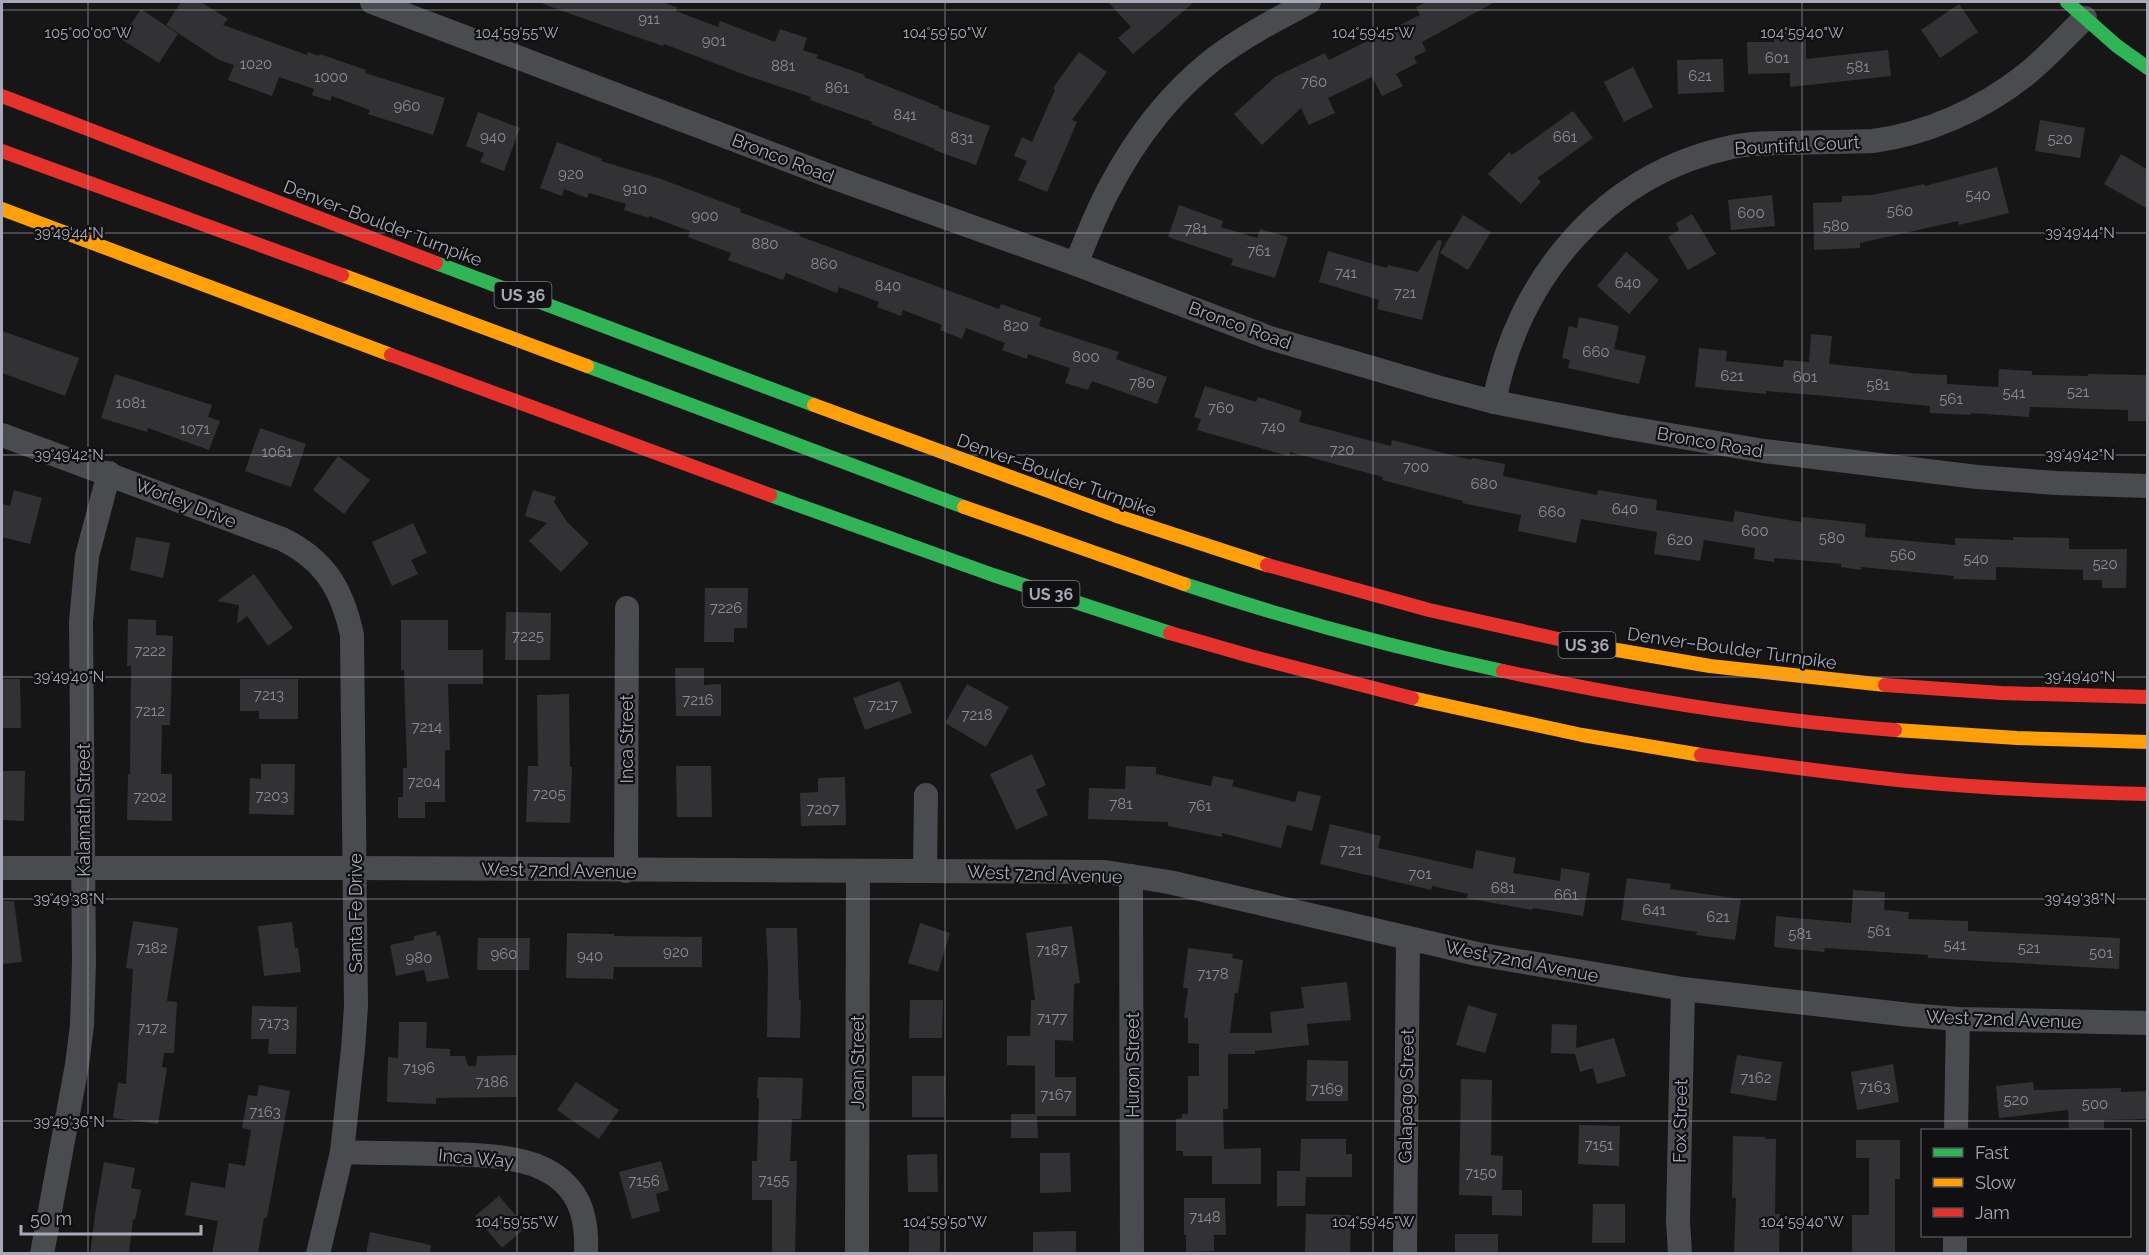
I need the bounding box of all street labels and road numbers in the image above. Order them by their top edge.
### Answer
street label: Bronco Road [729,129,837,187]
street label: Bountiful Court [1734,131,1860,159]
street label: Denver–Boulder Turnpike [281,175,486,271]
road number: US 36 [494,282,552,308]
street label: Bronco Road [1186,297,1294,353]
street label: Bronco Road [1655,422,1765,462]
street label: Denver–Boulder Turnpike [954,429,1160,521]
street label: Worley Drive [132,474,240,532]
road number: US 36 [1022,581,1080,607]
street label: Denver–Boulder Turnpike [1626,623,1838,673]
road number: US 36 [1558,632,1616,658]
street label: Inca Street [616,694,637,784]
street label: Kalamath Street [73,743,94,877]
street label: Santa Fe Drive [345,853,366,973]
street label: West 72nd Avenue [481,858,637,882]
street label: West 72nd Avenue [967,861,1123,887]
street label: West 72nd Avenue [1444,936,1601,986]
street label: West 72nd Avenue [1926,1006,2082,1032]
street label: Huron Street [1122,1012,1143,1118]
street label: Joan Street [847,1015,868,1109]
street label: Galapago Street [1394,1028,1418,1164]
street label: Fox Street [1669,1079,1691,1163]
street label: Inca Way [437,1144,515,1172]

